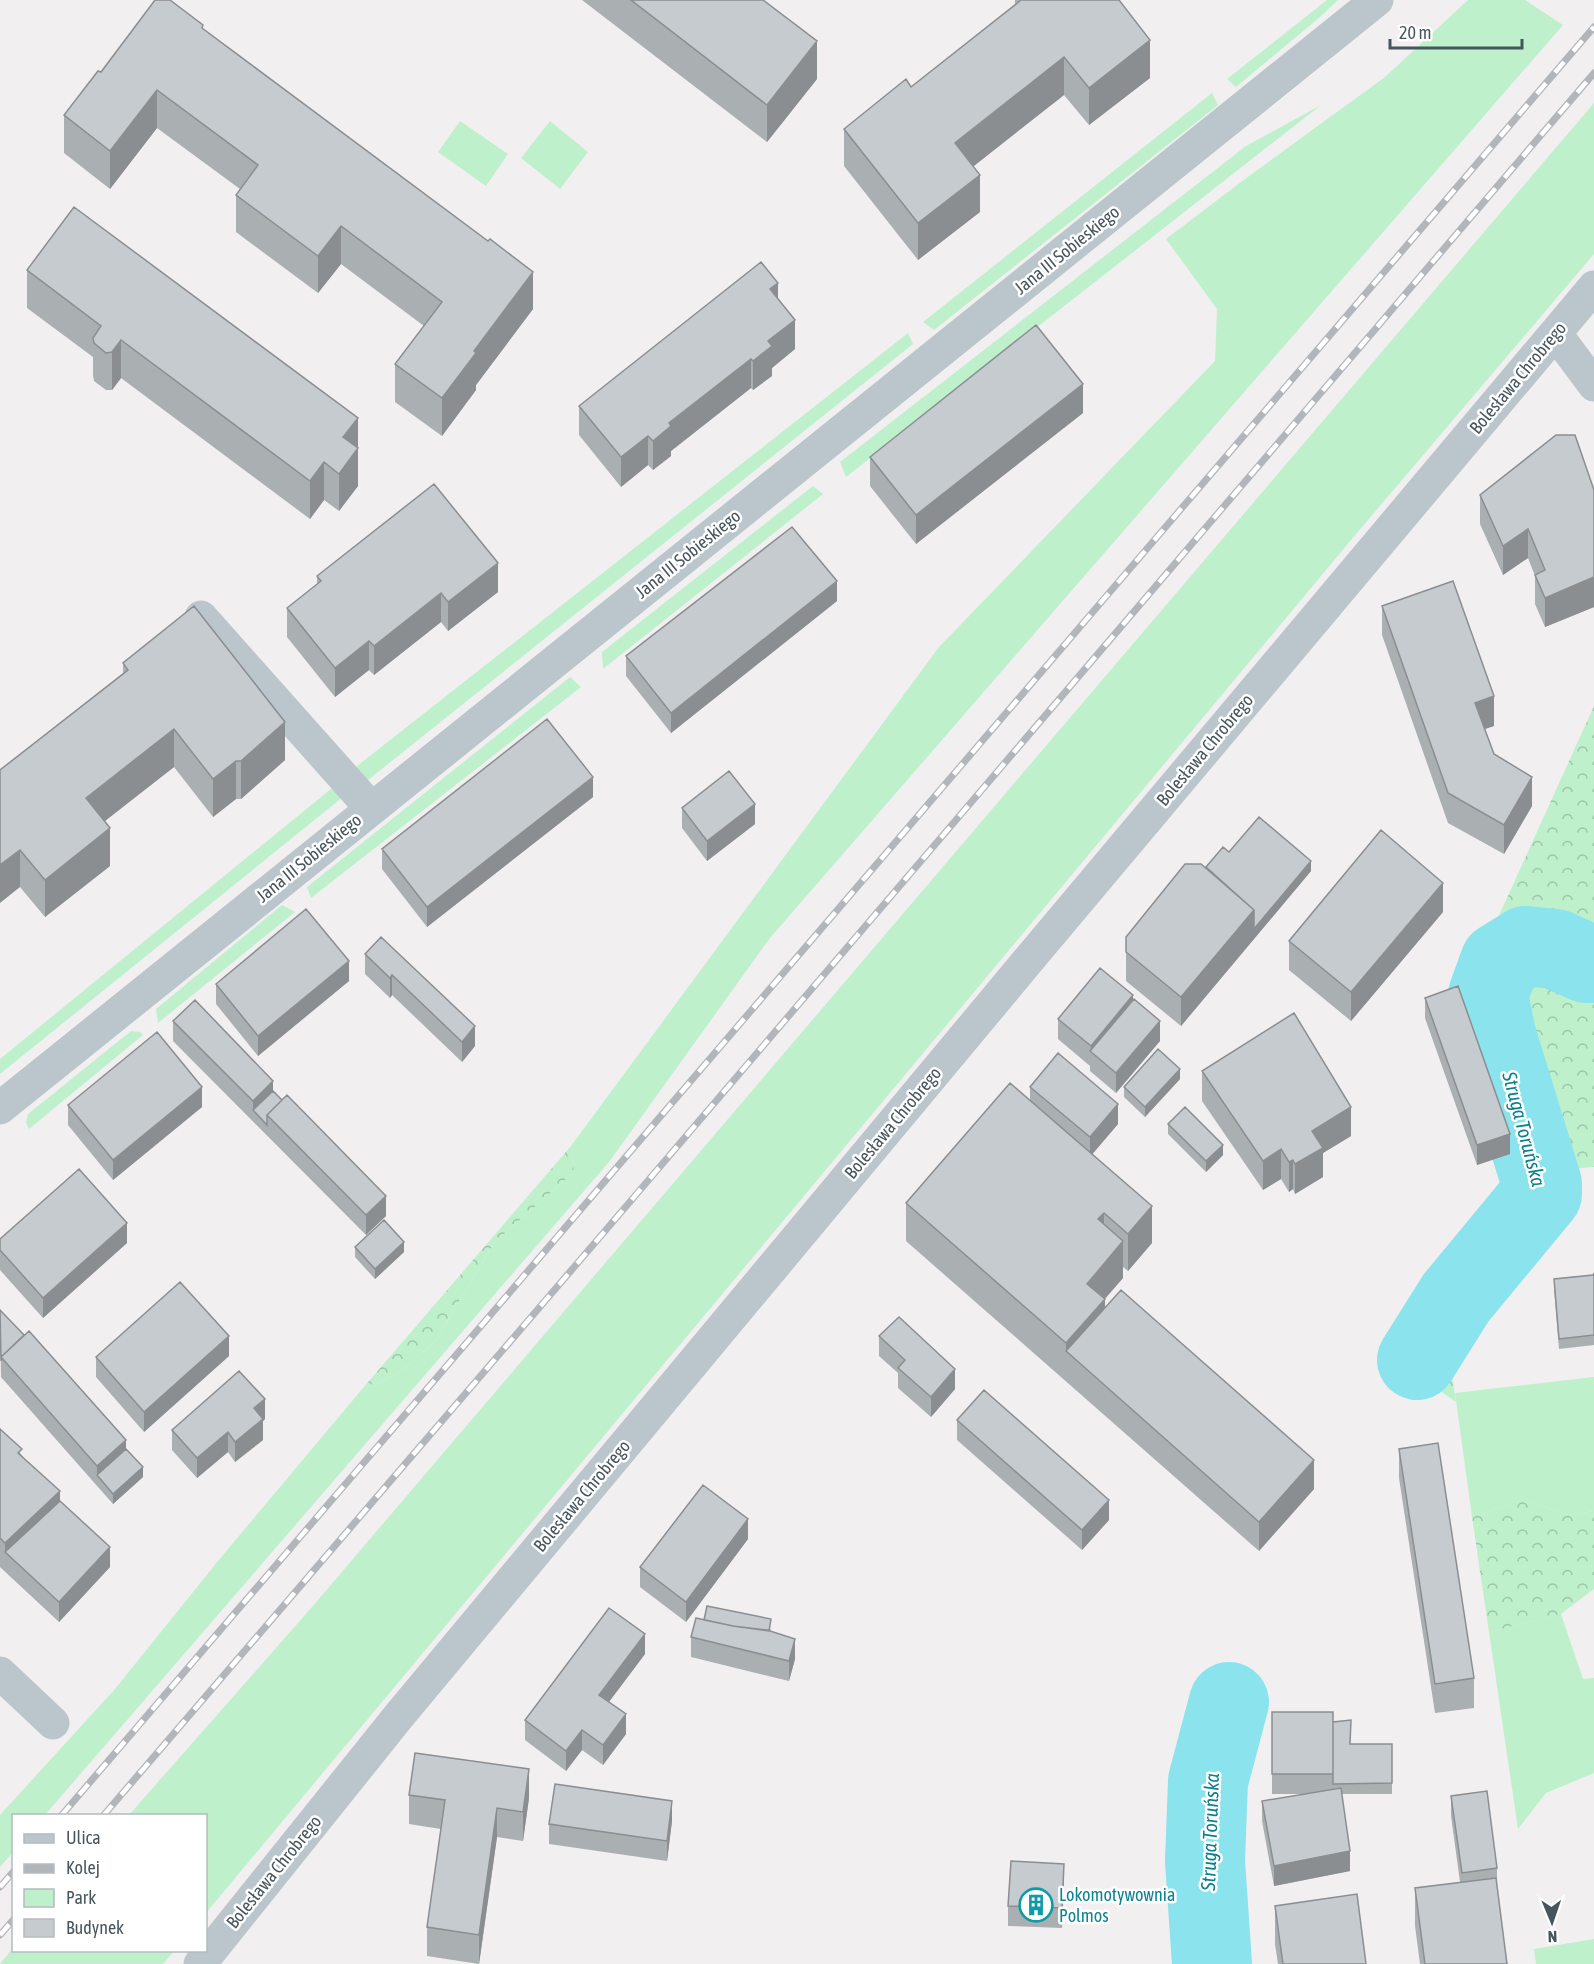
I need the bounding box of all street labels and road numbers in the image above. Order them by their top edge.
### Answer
street label: Jana III Sobieskiego [1010,201,1123,298]
street label: Bolesława Chrobrego [1465,318,1570,438]
street label: Jana III Sobieskiego [631,505,744,602]
street label: Bolesława Chrobrego [1152,690,1257,810]
street label: Jana III Sobieskiego [252,809,365,906]
street label: Bolesława Chrobrego [840,1063,945,1183]
street label: Bolesława Chrobrego [529,1436,634,1556]
street label: Bolesława Chrobrego [222,1811,326,1932]

